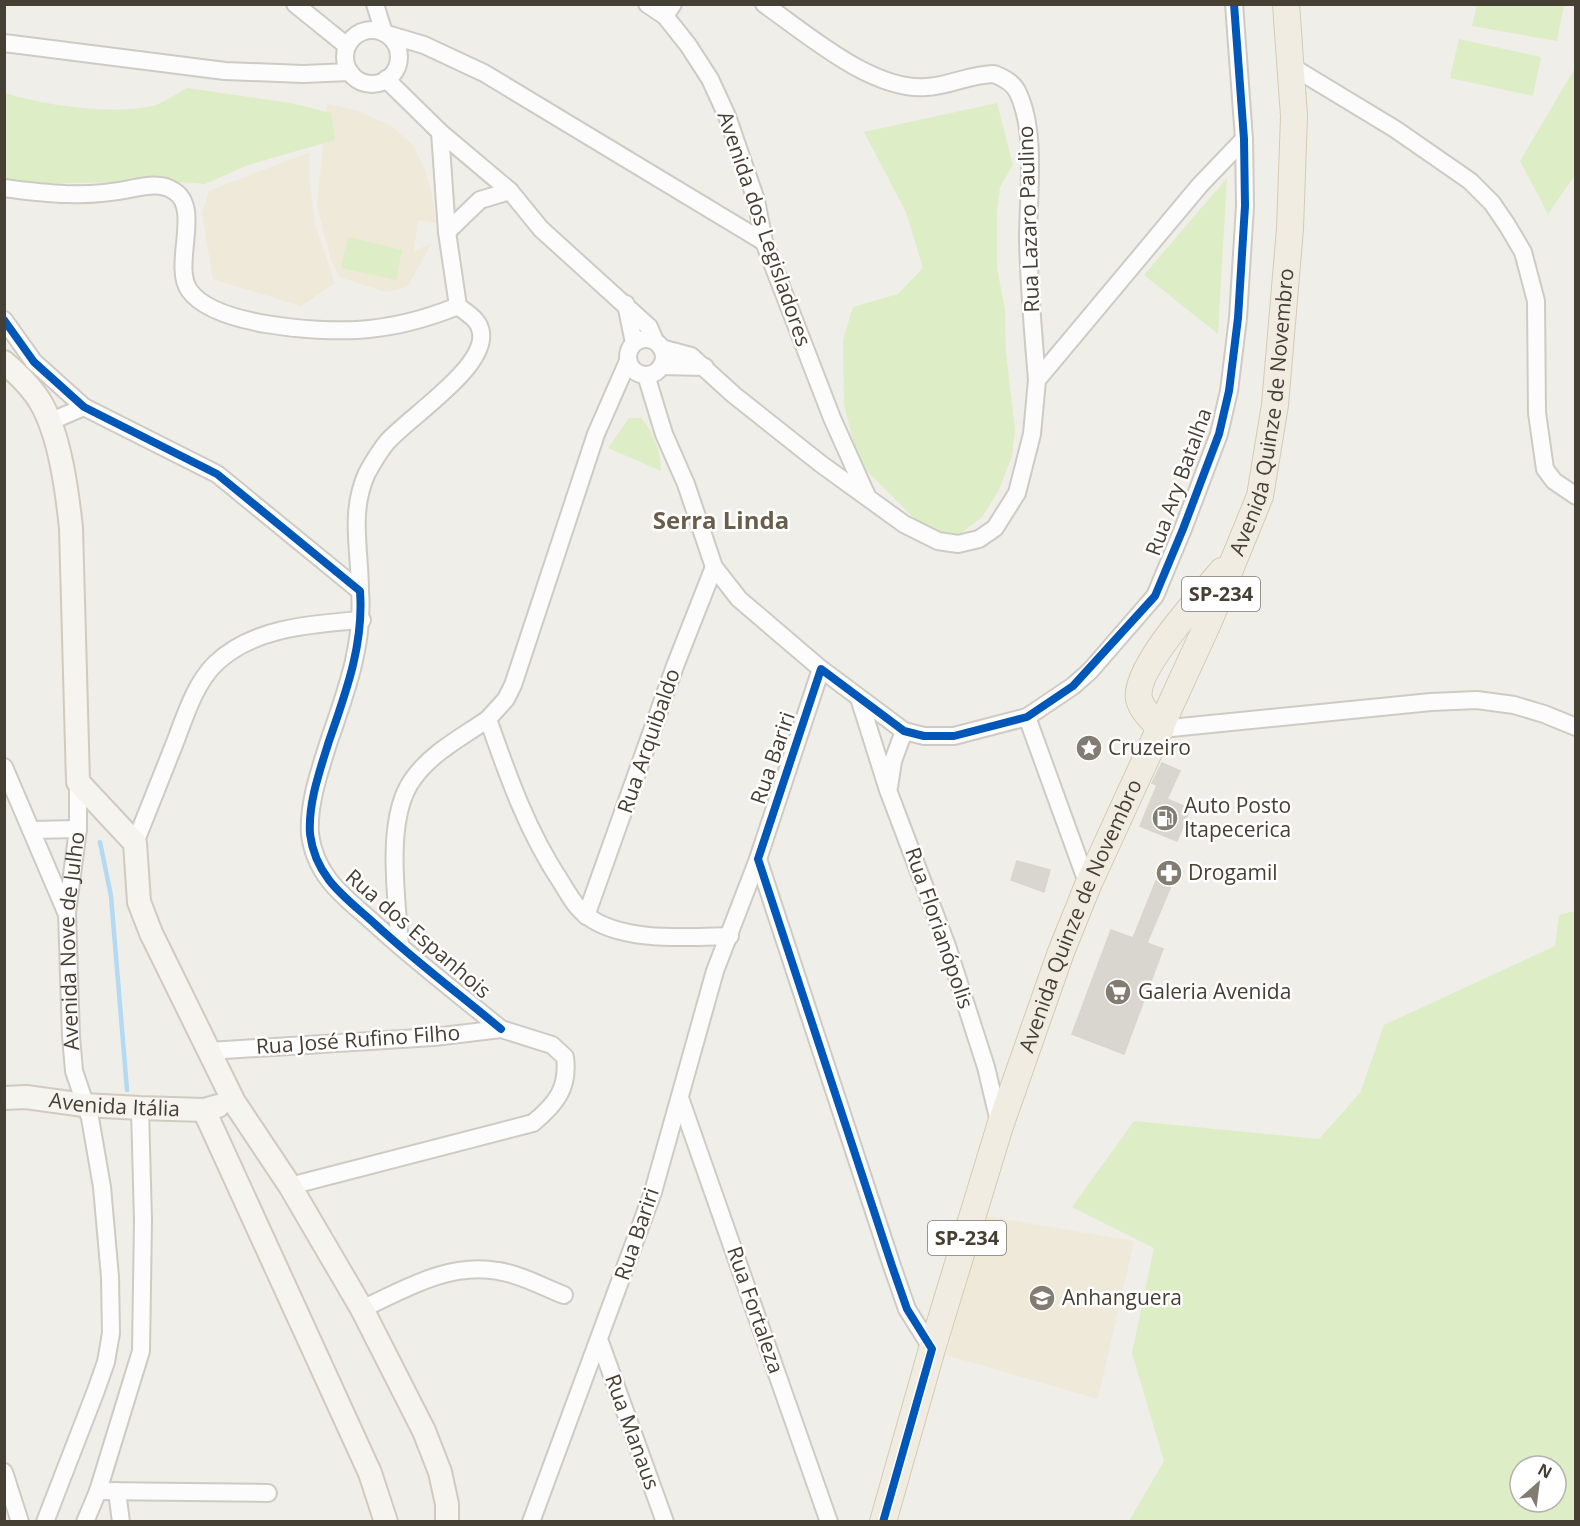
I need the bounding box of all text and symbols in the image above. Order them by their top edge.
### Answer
street label: Avenida dos Legisladores [712,107,818,350]
street label: Rua Lazaro Paulino [1011,125,1045,313]
street label: Avenida Quinze de Novembro [1222,267,1300,560]
street label: Rua Ary Batalha [1138,404,1218,559]
district label: Serra Linda [653,503,789,536]
road number: SP-234 [1182,577,1260,611]
street label: Rua Arquibaldo [610,665,686,817]
street label: Rua Bariri [743,708,801,808]
place icon: Cruzeiro [1074,733,1104,763]
place label: Cruzeiro [1108,733,1191,761]
street label: Avenida Quinze de Novembro [1012,774,1148,1056]
place label: Auto Posto Itapecerica [1184,791,1291,843]
fuel station icon: Auto Posto Itapecerica [1150,803,1180,833]
street label: Avenida Nove de Julho [52,830,91,1052]
street label: Rua Florianópolis [899,843,981,1012]
pharmacy icon: Drogamil [1154,858,1184,888]
place label: Drogamil [1188,858,1278,886]
street label: Rua dos Espanhois [340,862,497,1004]
supermarket icon: Galeria Avenida [1103,977,1133,1007]
place label: Galeria Avenida [1138,977,1291,1005]
street label: Rua José Rufino Filho [255,1018,461,1060]
street label: Avenida Itália [47,1085,180,1122]
street label: Rua Bariri [607,1184,665,1284]
road number: SP-234 [928,1221,1006,1255]
street label: Rua Fortaleza [721,1242,791,1377]
school or university icon: Anhanguera [1027,1283,1057,1313]
place label: Anhanguera [1062,1283,1182,1311]
street label: Rua Manaus [599,1370,667,1493]
north arrow [1508,1454,1568,1514]
text: N [1534,1458,1556,1484]

